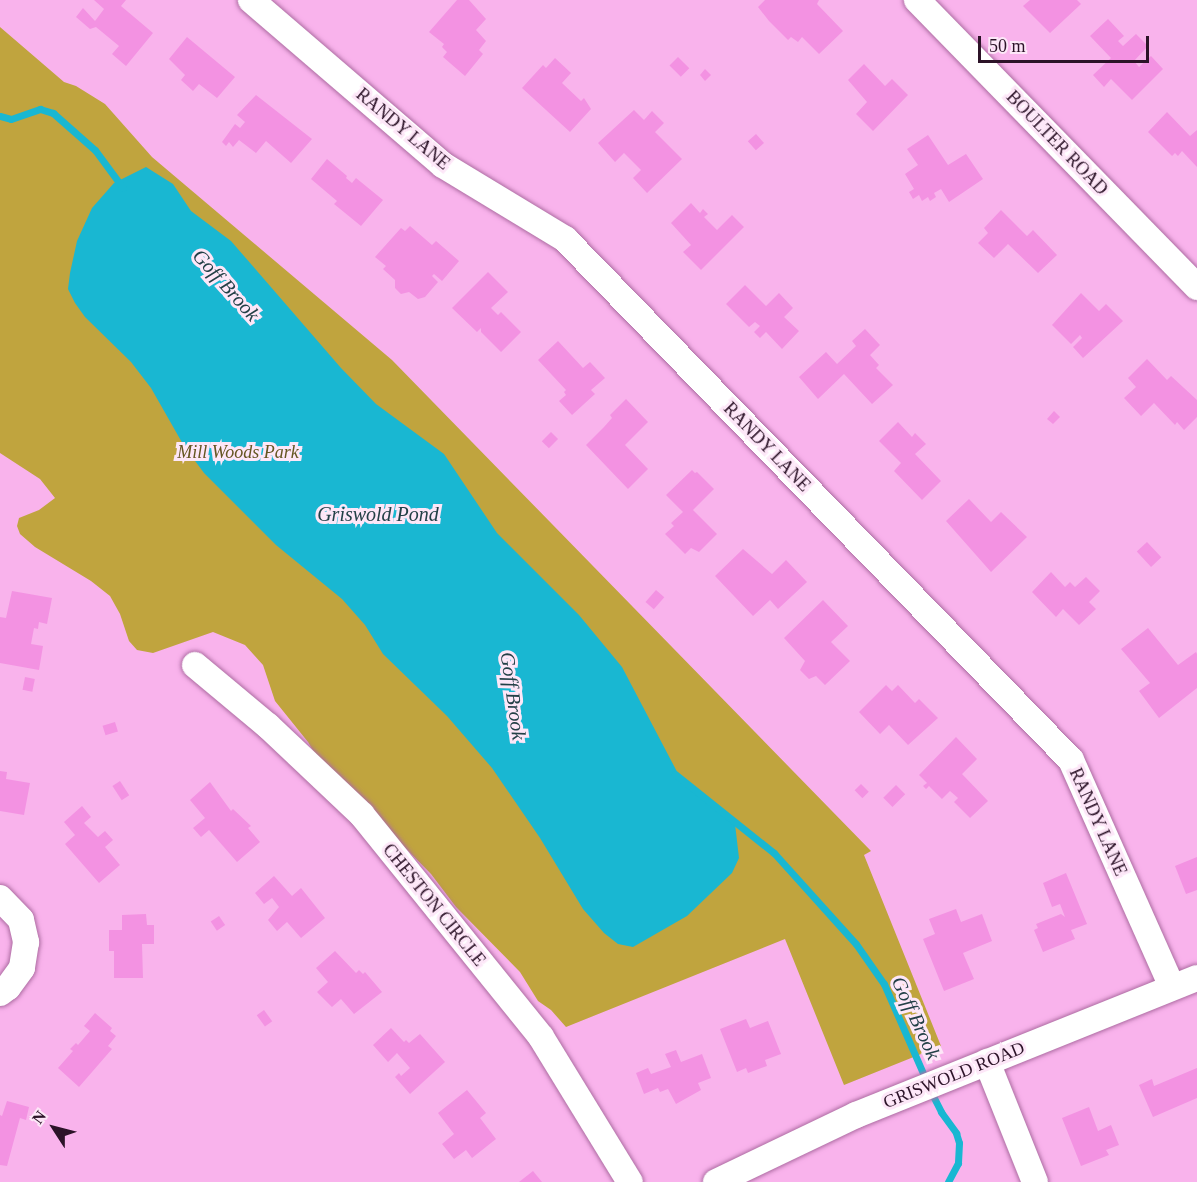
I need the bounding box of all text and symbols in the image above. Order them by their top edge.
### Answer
scale bar [981,24,1152,62]
text: 50 m [989,36,1026,56]
street label: RANDY LANE [351,83,455,175]
street label: BOULTER ROAD [1002,86,1112,200]
water label: Goff Brook [187,244,265,326]
street label: RANDY LANE [719,398,815,496]
park label: Mill Woods Park [177,441,299,463]
water label: Griswold Pond [317,502,439,526]
water label: Goff Brook [495,650,531,742]
street label: RANDY LANE [1064,764,1132,880]
street label: CHESTON CIRCLE [378,839,490,971]
water label: Goff Brook [886,973,946,1063]
street label: GRISWOLD ROAD [880,1037,1028,1113]
north arrow [24,1098,84,1158]
text: N [29,1107,49,1127]

